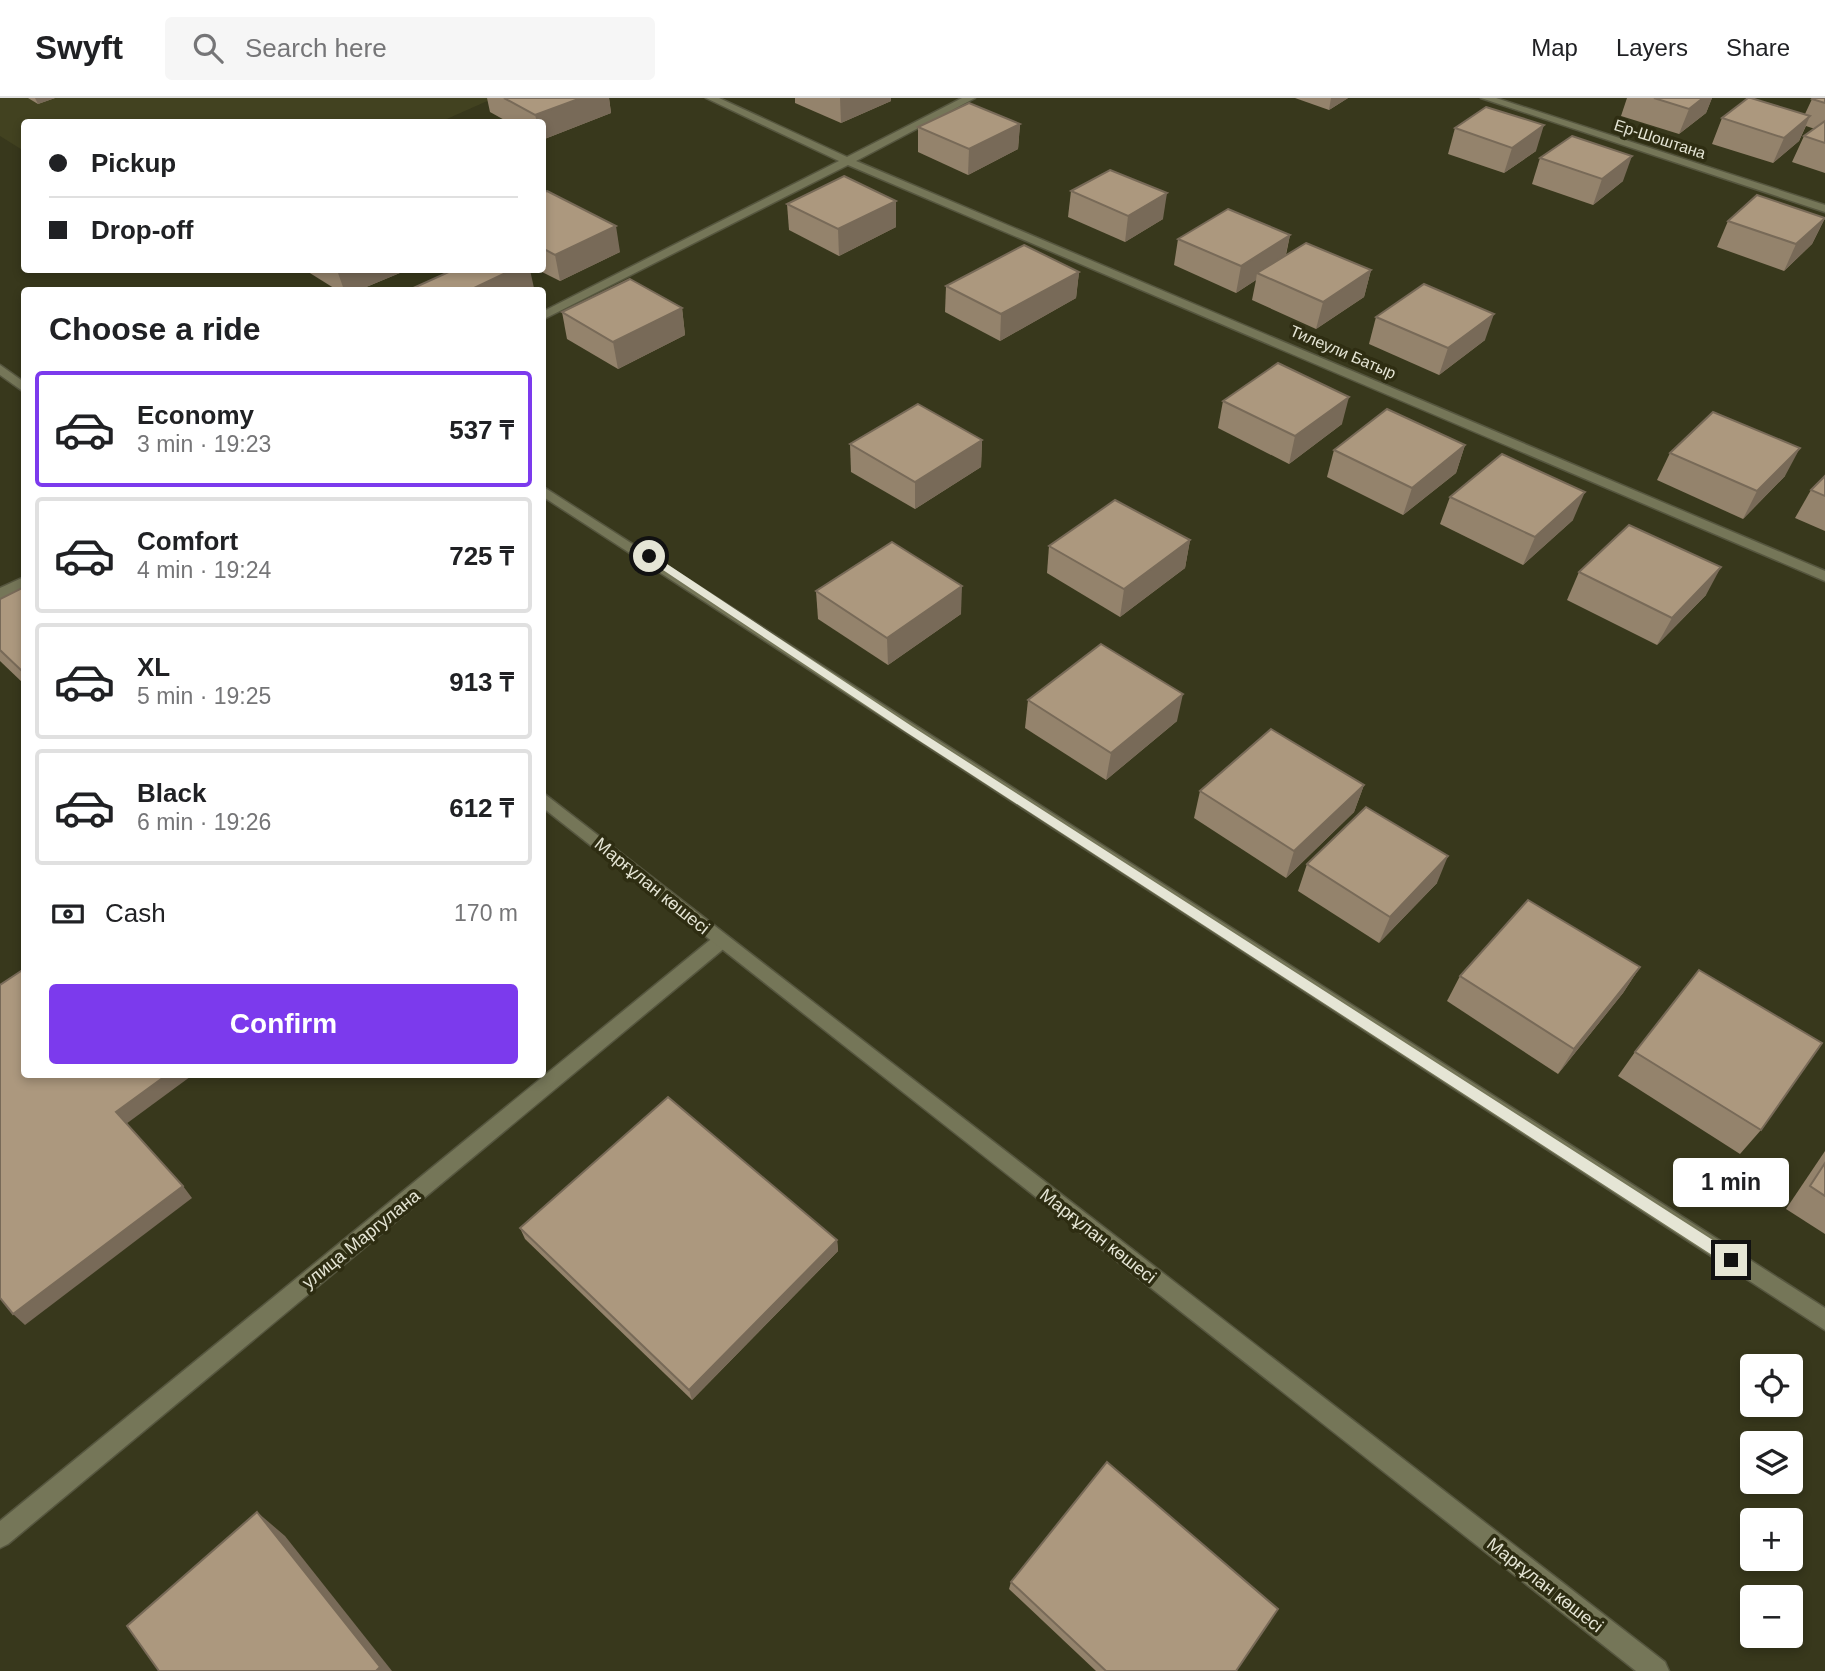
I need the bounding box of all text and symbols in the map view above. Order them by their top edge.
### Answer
search box [165,17,655,80]
text: Swyft [35,29,123,66]
icon: search [189,29,227,67]
text: Search here [245,33,387,63]
text: Map [1531,34,1578,61]
text: Layers [1616,34,1688,61]
text: Share [1726,34,1790,61]
street label: Ер-Шоштана [1612,116,1708,162]
text: Pickup [91,148,176,178]
text: Drop-off [91,215,194,245]
text: Choose a ride [49,311,261,347]
street label: Тилеули Батыр [1288,322,1399,382]
icon: car [53,398,116,461]
text: Economy [137,400,254,430]
text: 537 ₸ [449,415,514,445]
text: 3 min · 19:23 [137,431,271,457]
icon: car [53,524,116,587]
text: Comfort [137,526,238,556]
route start [633,540,665,572]
text: 725 ₸ [449,541,514,571]
text: 4 min · 19:24 [137,557,271,583]
icon: car [53,650,116,713]
text: XL [137,652,170,682]
text: 913 ₸ [449,667,514,697]
text: 5 min · 19:25 [137,683,271,709]
icon: car [53,776,116,839]
text: Black [137,778,206,808]
text: 612 ₸ [449,793,514,823]
text: 6 min · 19:26 [137,809,271,835]
street label: Марғұлан көшесі [591,834,713,938]
icon: cash [49,895,87,933]
text: Cash [105,898,166,928]
text: 170 m [454,900,518,926]
button: Confirm [49,984,518,1064]
callout: 1 min [1673,1158,1789,1208]
text: 1 min [1701,1169,1761,1195]
street label: улица Маргулана [298,1185,425,1293]
street label: Марғұлан көшесі [1036,1185,1160,1287]
route end [1715,1244,1747,1276]
map controls [1740,1354,1803,1648]
button: locate [1740,1354,1803,1417]
button: layers [1740,1431,1803,1494]
button: + [1740,1508,1803,1571]
street label: Марғұлан көшесі [1483,1534,1607,1636]
button: − [1740,1585,1803,1648]

